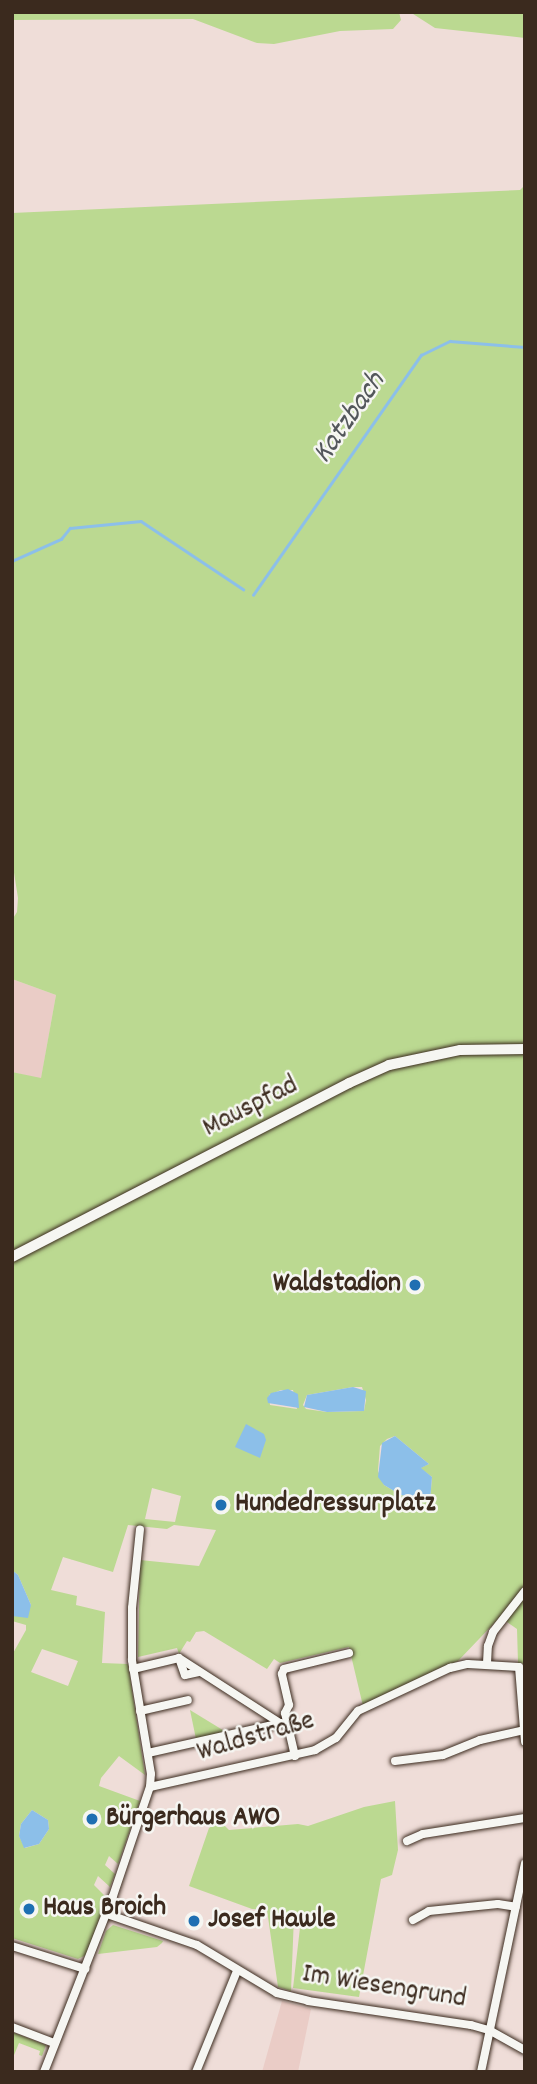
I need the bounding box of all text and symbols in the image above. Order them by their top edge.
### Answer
water label: Katzbach [307,366,395,472]
street label: Mauspfad [198,1070,304,1146]
place label: Waldstadion [273,1268,401,1302]
marker: Waldstadion [407,1277,423,1293]
place label: Hundedressurplatz [235,1488,435,1522]
marker: Hundedressurplatz [213,1497,229,1513]
street label: Waldstraße [194,1705,318,1771]
place label: Bürgerhaus AWO [106,1802,280,1836]
marker: Bürgerhaus AWO [84,1811,100,1827]
place label: Haus Broich [43,1892,166,1926]
marker: Haus Broich [21,1901,37,1917]
place label: Josef Hawle [208,1904,336,1938]
marker: Josef Hawle [186,1913,202,1929]
street label: Im Wiesengrund [300,1958,468,2018]

